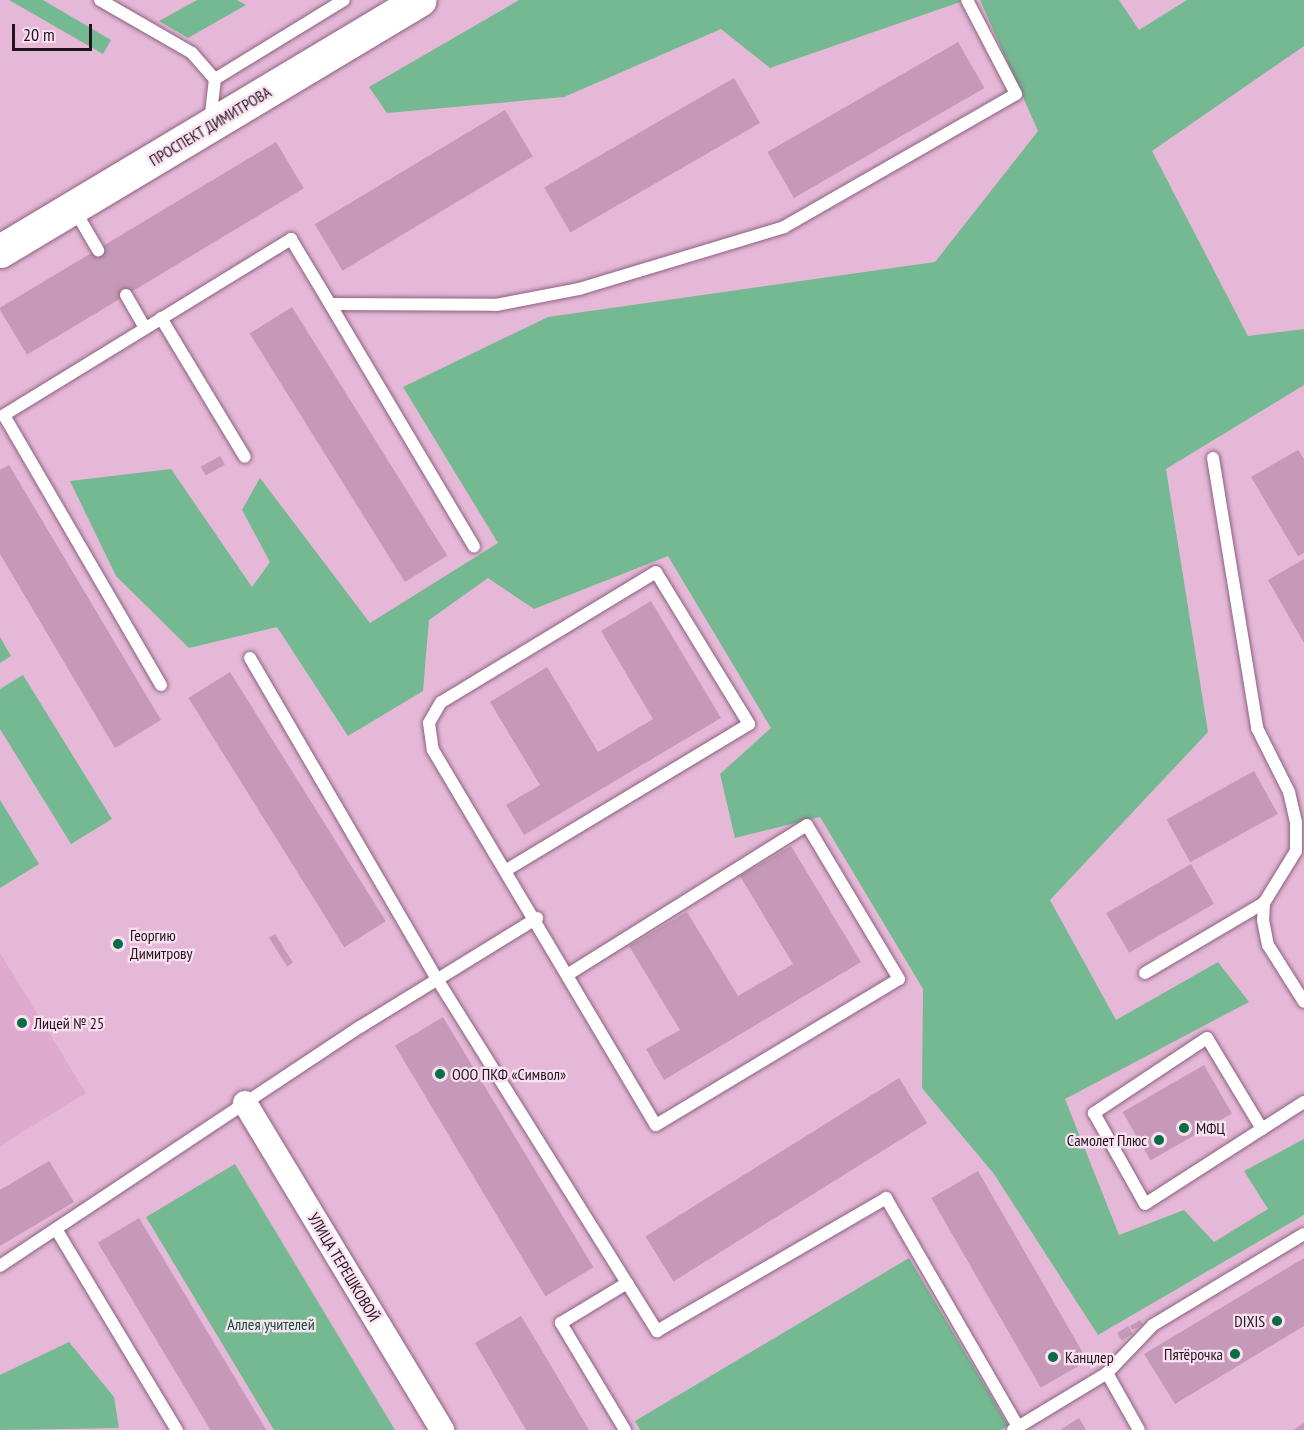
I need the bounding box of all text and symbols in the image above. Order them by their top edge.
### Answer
scale bar [15,12,94,50]
text: 20 m [23,23,55,46]
street label: ПРОСПЕКТ ДИМИТРОВА [145,82,275,170]
place label: Георгию Димитрову [130,925,193,963]
marker: Георгию Димитрову [111,937,125,951]
place label: Лицей № 25 [34,1013,104,1033]
marker: Лицей № 25 [15,1016,29,1030]
place label: ООО ПКФ «Символ» [452,1064,566,1084]
marker: ООО ПКФ «Символ» [433,1067,447,1081]
place label: МФЦ [1196,1118,1225,1138]
marker: МФЦ [1177,1121,1191,1135]
place label: Самолет Плюс [1066,1130,1147,1150]
marker: Самолет Плюс [1152,1133,1166,1147]
street label: УЛИЦА ТЕРЕШКОВОЙ [304,1209,384,1325]
place label: DIXIS [1234,1311,1265,1331]
park label: Аллея учителей [227,1314,315,1334]
marker: DIXIS [1270,1314,1284,1328]
place label: Пятёрочка [1164,1344,1223,1364]
place label: Канцлер [1065,1347,1114,1367]
marker: Пятёрочка [1228,1347,1242,1361]
marker: Канцлер [1046,1350,1060,1364]

